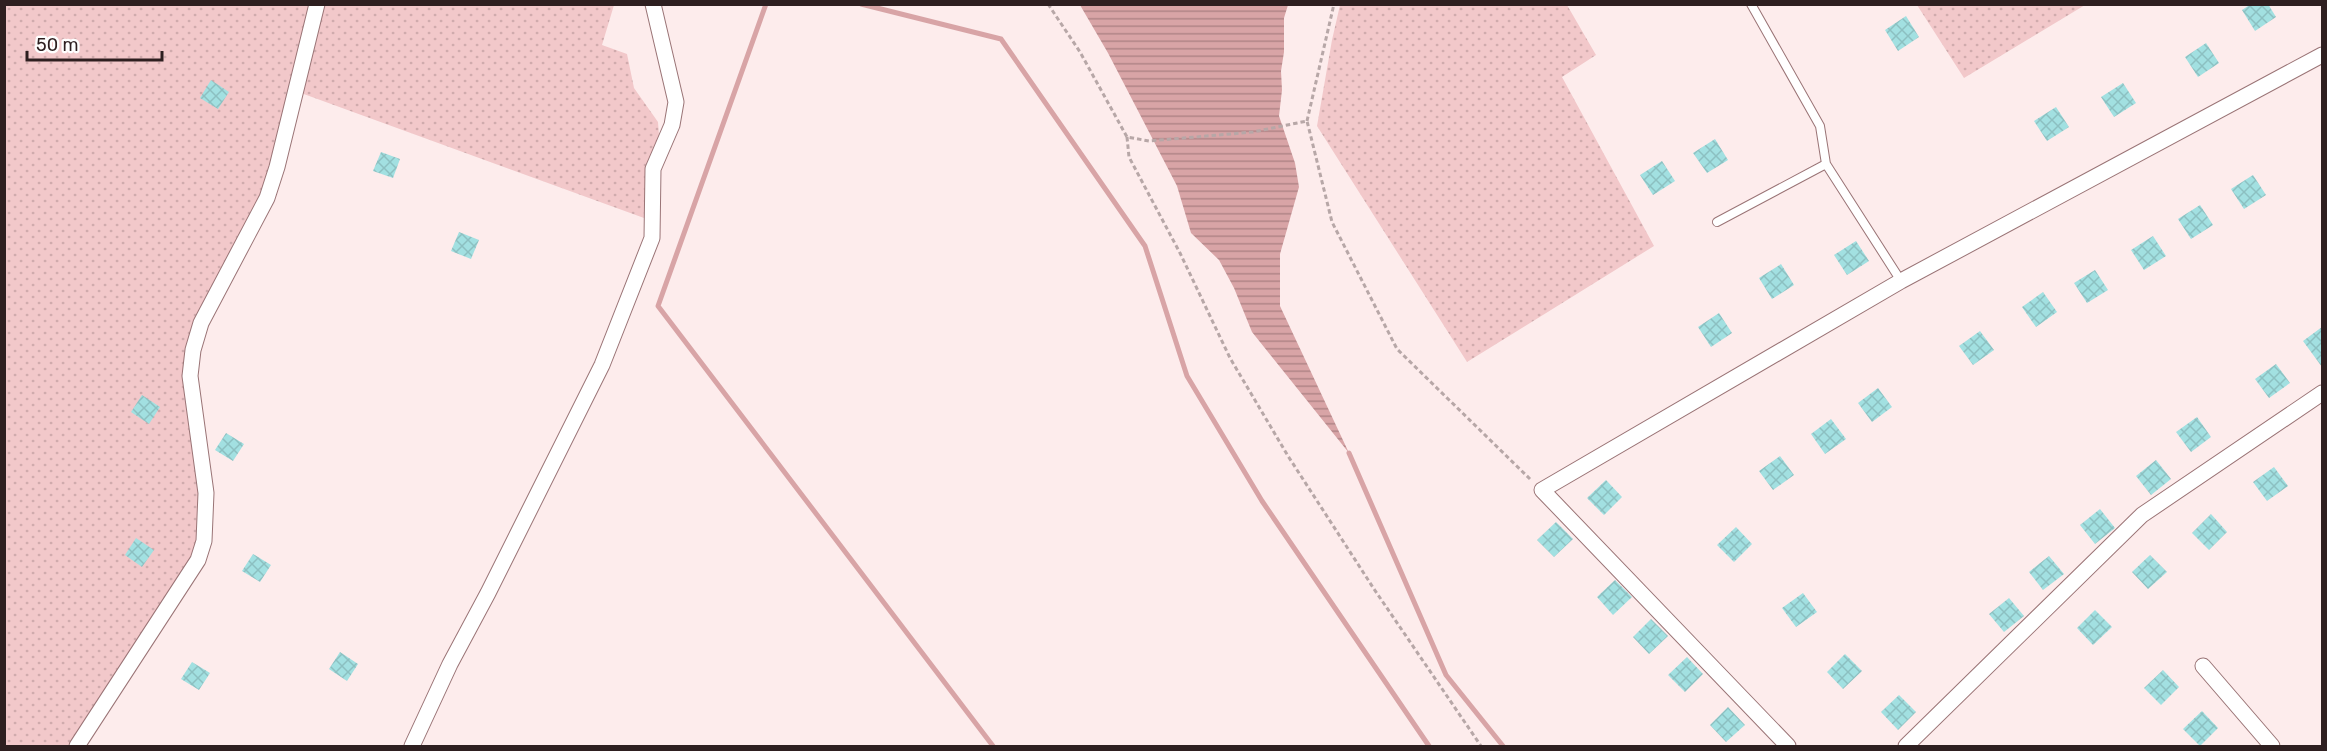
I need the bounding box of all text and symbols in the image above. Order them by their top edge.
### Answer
scale bar [27,24,162,62]
text: 50 m [36,34,79,56]

